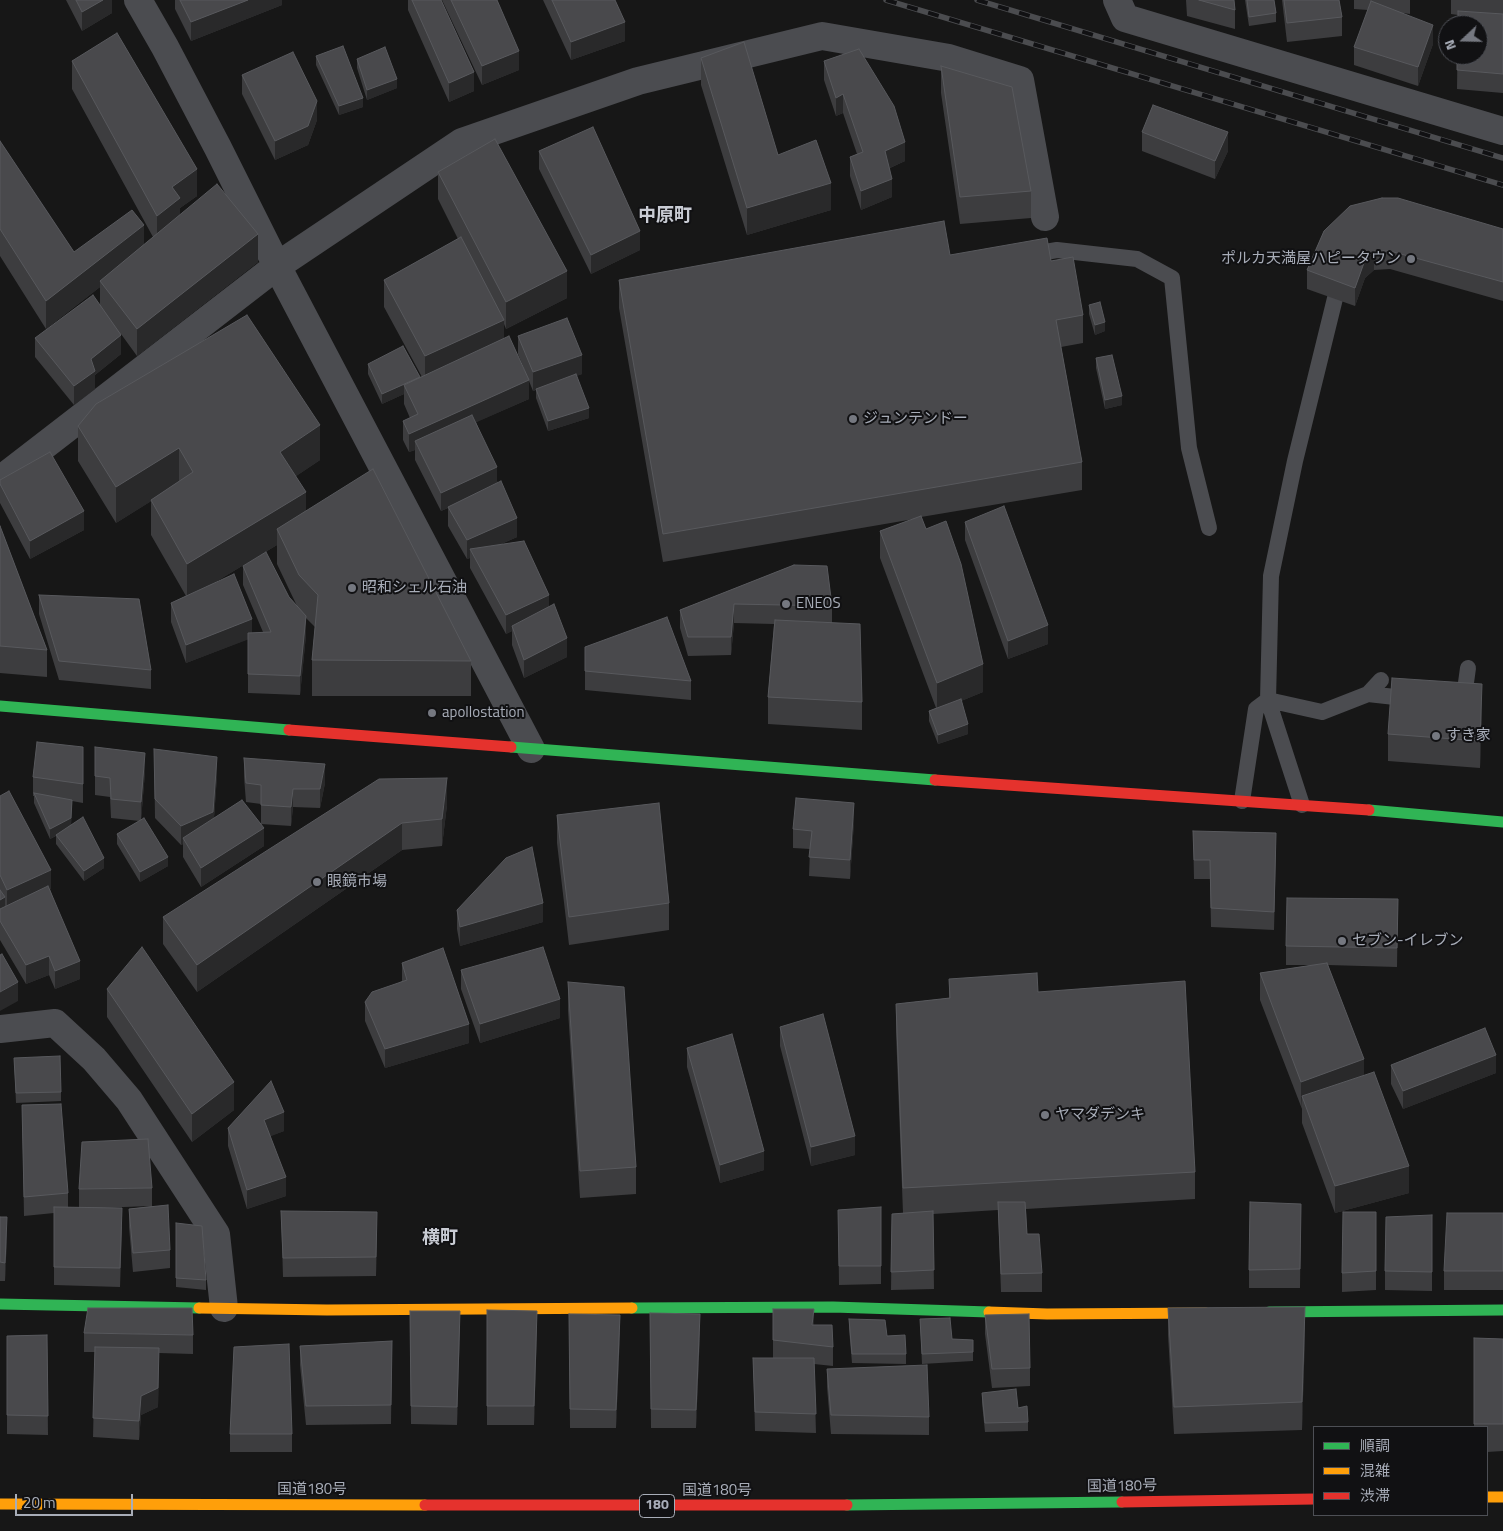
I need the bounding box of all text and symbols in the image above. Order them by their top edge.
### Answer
north arrow [1438,15,1488,65]
text: N [1438,37,1461,53]
district label: 中原町 [638,206,692,228]
place label: ポルカ天満屋ハピータウン [1221,250,1401,268]
marker: ポルカ天満屋ハピータウン [1405,253,1417,265]
place label: ジュンテンドー [863,410,968,428]
marker: ジュンテンドー [847,413,859,425]
place label: 昭和シェル石油 [362,579,467,597]
marker: 昭和シェル石油 [346,582,358,594]
place label: ENEOS [796,595,841,613]
marker: ENEOS [780,598,792,610]
place label: apollostation [442,704,524,722]
marker: apollostation [426,707,438,719]
place label: すき家 [1446,727,1491,745]
marker: すき家 [1430,730,1442,742]
place label: 眼鏡市場 [327,873,387,891]
marker: 眼鏡市場 [311,876,323,888]
place label: セブン-イレブン [1352,932,1464,950]
marker: セブン-イレブン [1336,935,1348,947]
place label: ヤマダデンキ [1055,1106,1145,1124]
marker: ヤマダデンキ [1039,1109,1051,1121]
district label: 横町 [422,1228,458,1250]
legend [1313,1426,1488,1516]
text: 順調 [1360,1434,1390,1457]
text: 混雑 [1360,1459,1390,1482]
street label: 国道180号 [1087,1477,1157,1497]
street label: 国道180号 [277,1481,347,1499]
street label: 国道180号 [682,1482,752,1500]
scale bar [18,1484,135,1516]
text: 渋滞 [1360,1484,1390,1507]
text: 20 m [23,1491,56,1514]
road number: 180 [640,1494,674,1518]

